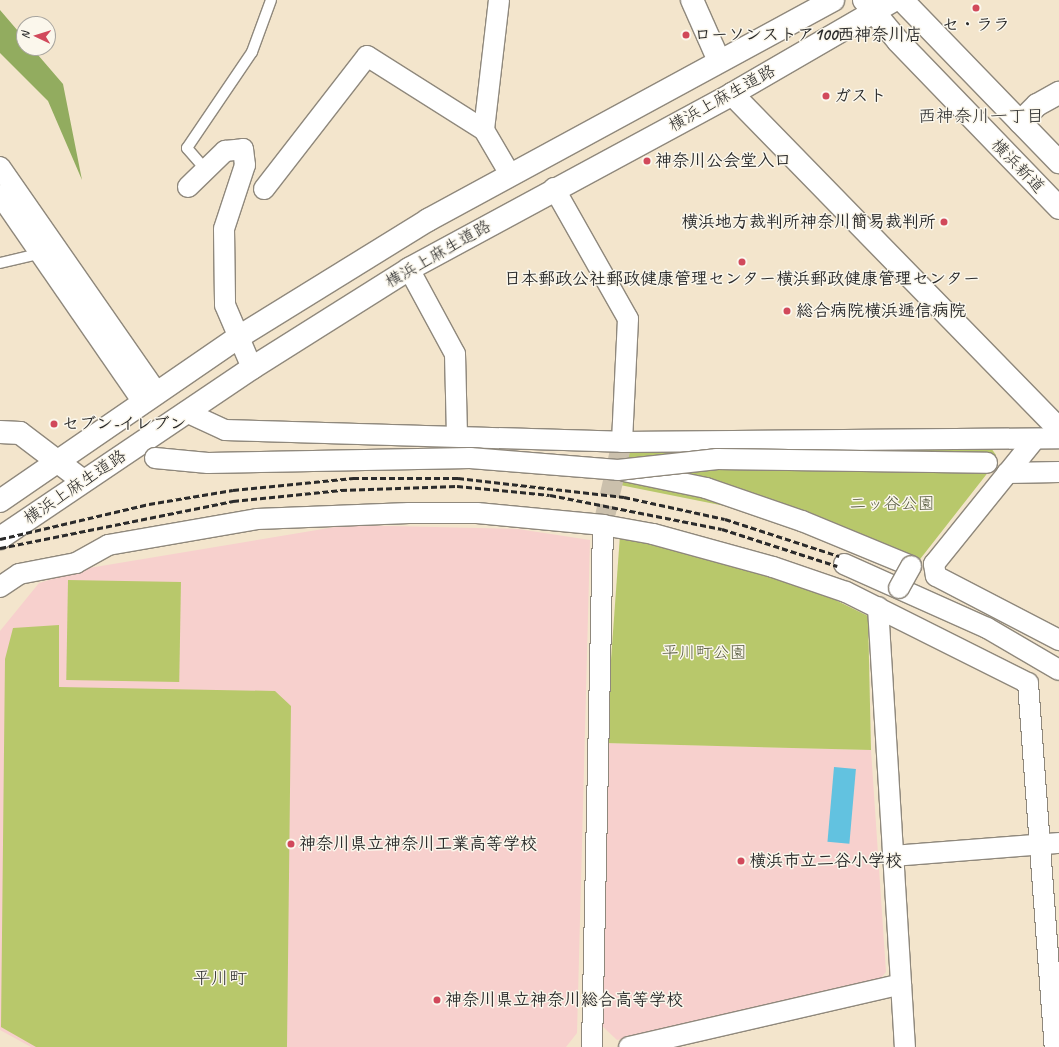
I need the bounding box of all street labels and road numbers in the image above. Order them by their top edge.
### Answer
street label: 横浜上麻生道路 [665,60,779,136]
street label: 横浜新道 [987,134,1049,198]
street label: 横浜上麻生道路 [381,215,495,293]
street label: 横浜上麻生道路 [20,445,130,529]

